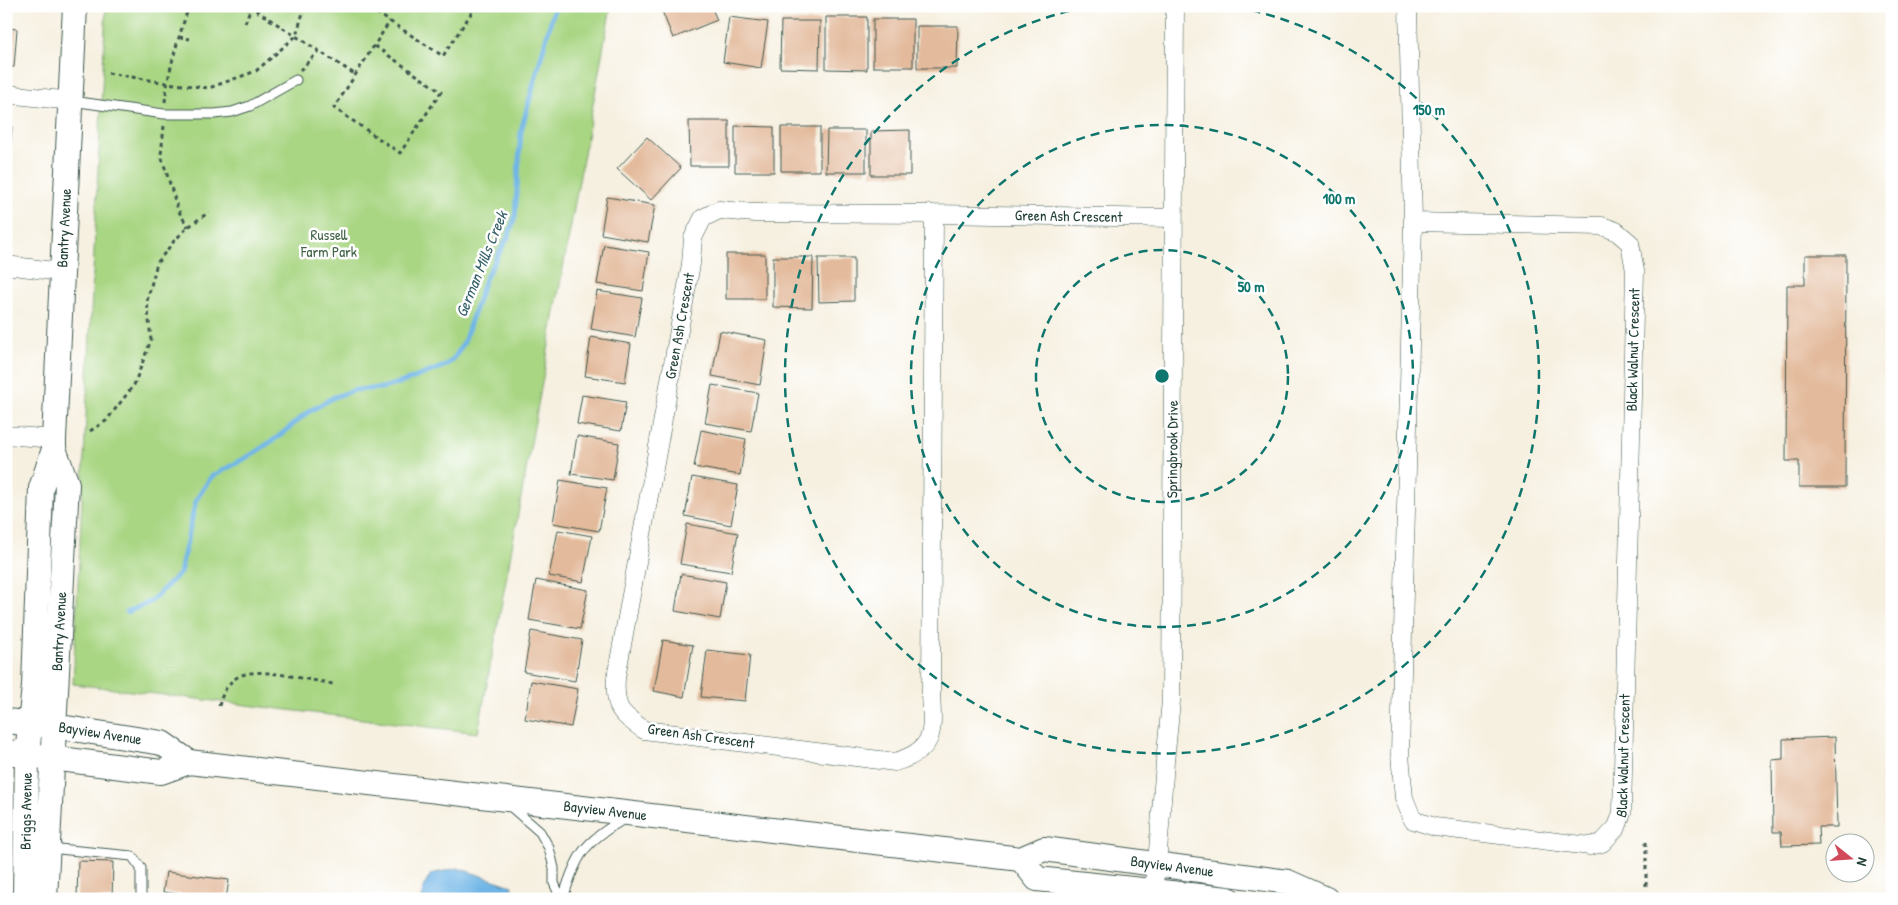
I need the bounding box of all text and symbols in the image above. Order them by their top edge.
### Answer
text: 150 m [1413,99,1445,120]
street label: Bantry Avenue [51,188,76,268]
text: 100 m [1323,188,1355,209]
street label: Green Ash Crescent [1015,204,1123,227]
water label: German Mills Creek [450,207,513,320]
park label: Russell Farm Park [300,224,357,262]
street label: Green Ash Crescent [659,270,699,381]
text: 50 m [1238,276,1264,297]
street label: Black Walnut Crescent [1621,287,1645,412]
centre of rings [1153,367,1171,385]
street label: Springbrook Drive [1161,400,1183,498]
street label: Bantry Avenue [46,591,71,671]
street label: Black Walnut Crescent [1610,693,1635,820]
street label: Bayview Avenue [57,716,143,750]
street label: Green Ash Crescent [646,718,757,753]
street label: Briggs Avenue [15,772,37,850]
street label: Bayview Avenue [562,795,648,825]
north arrow [1826,832,1876,882]
street label: Bayview Avenue [1129,850,1215,882]
text: N [1853,856,1873,869]

